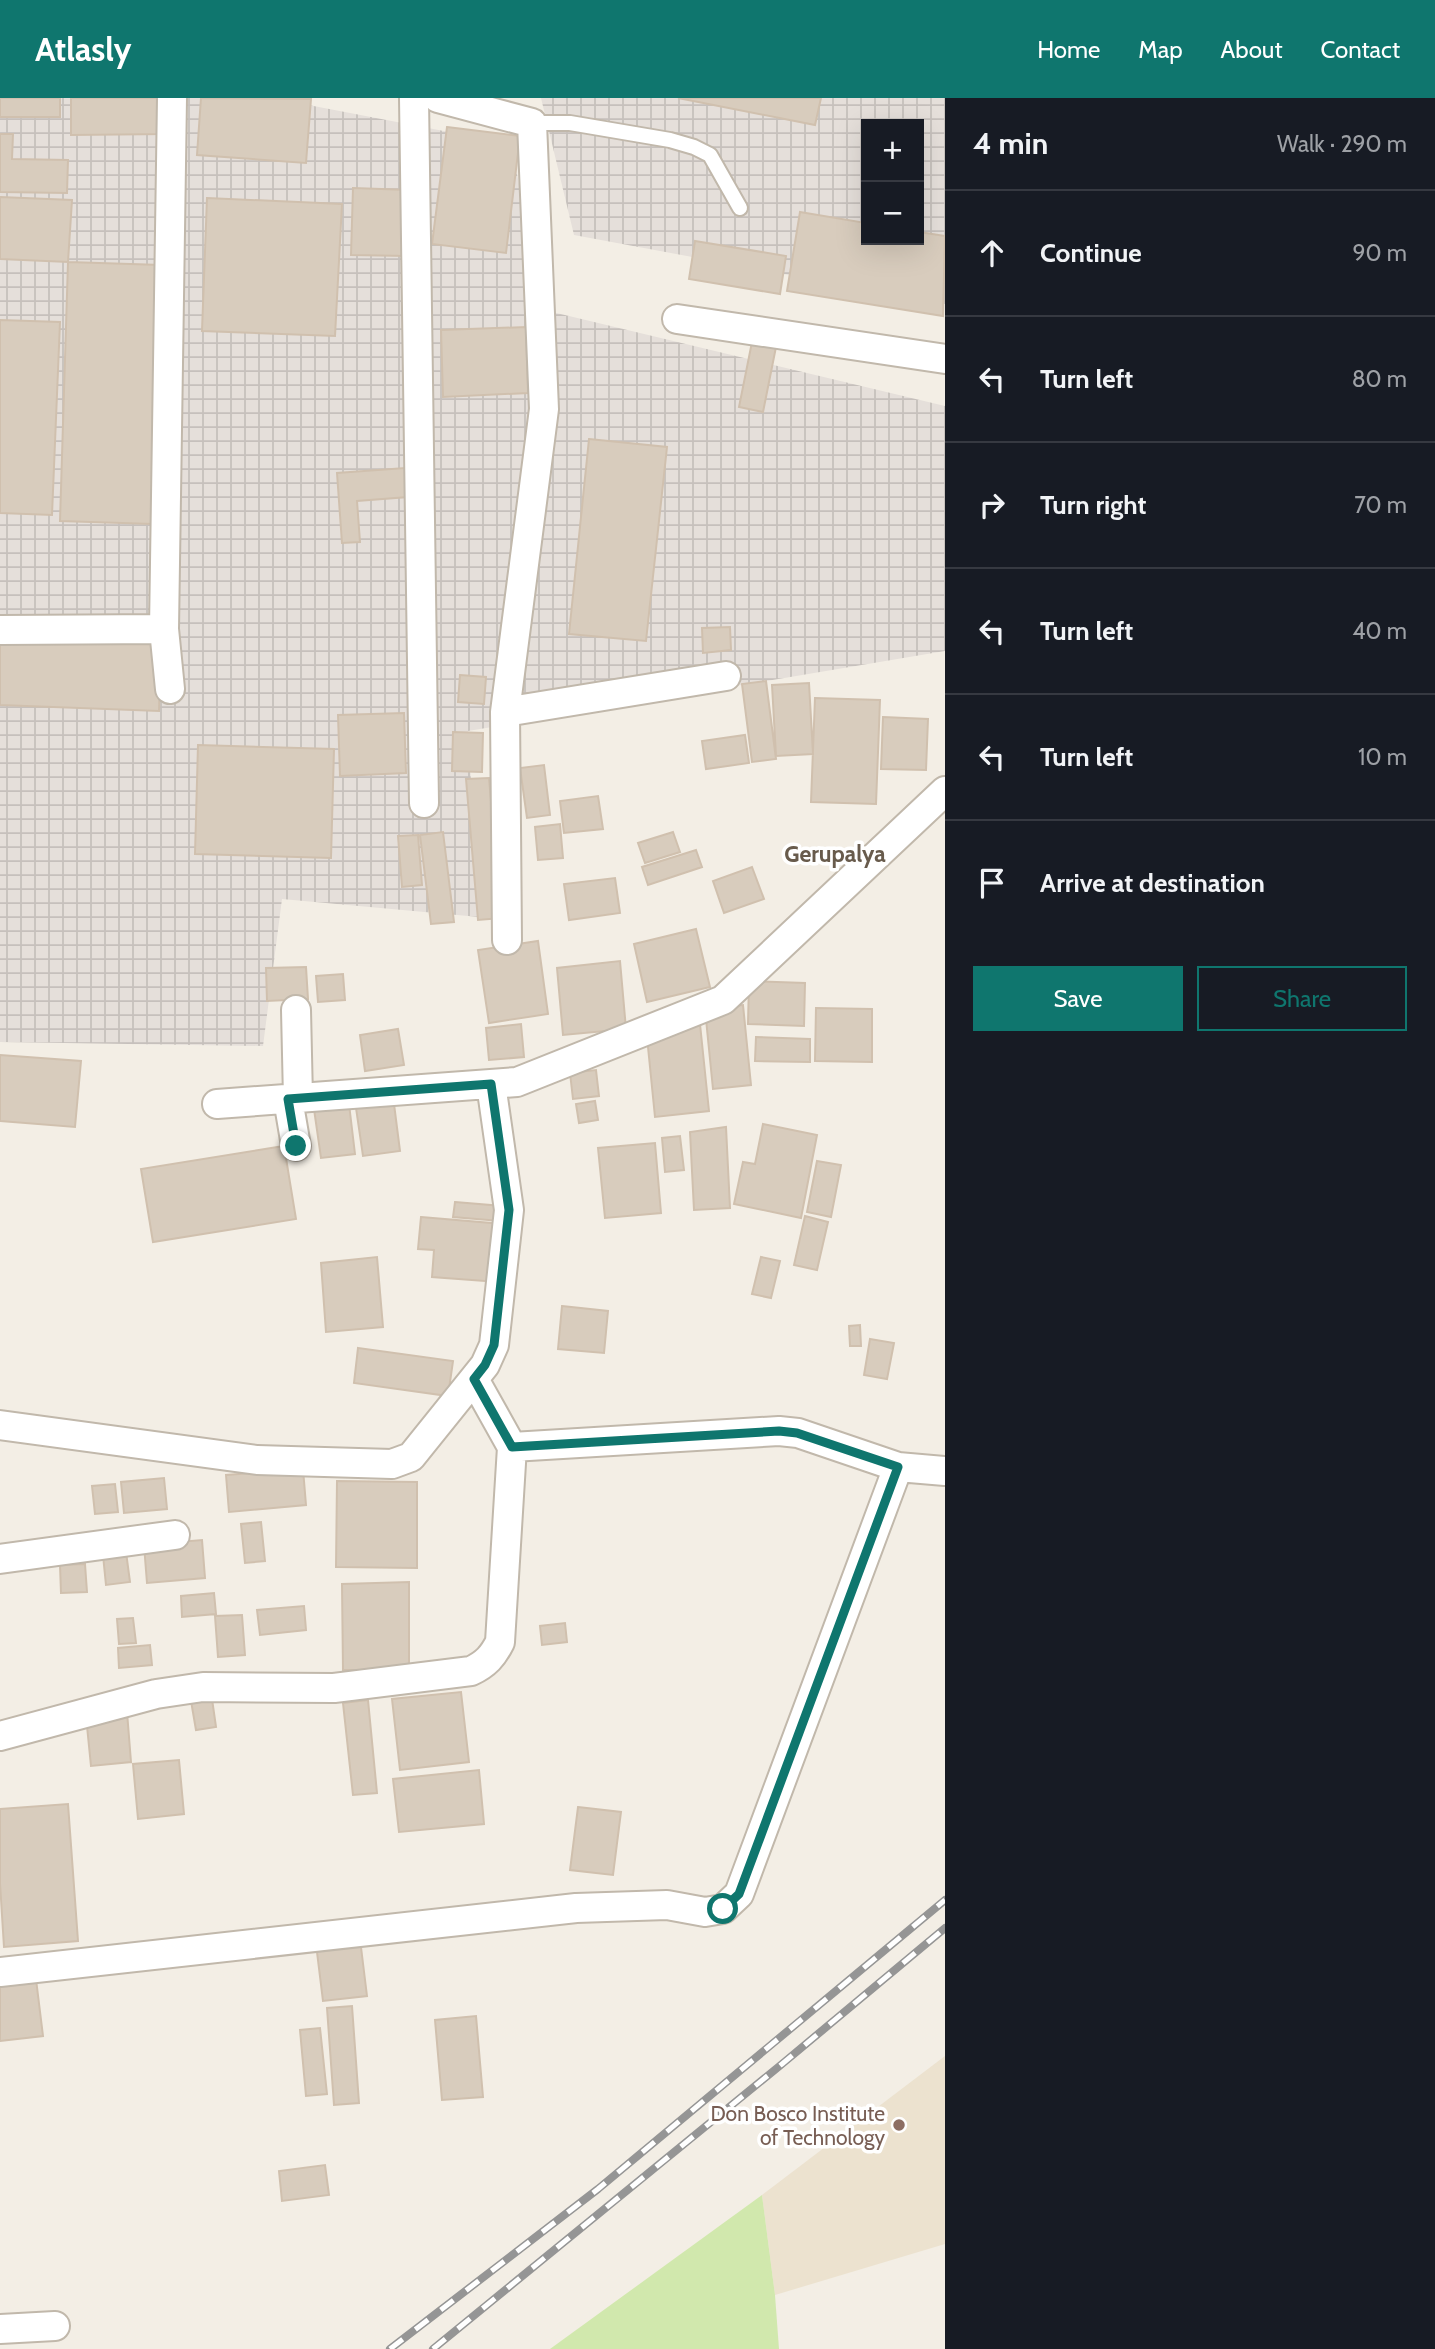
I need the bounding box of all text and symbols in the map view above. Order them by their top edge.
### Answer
text: Atlasly [35,29,132,69]
text: Home [1037,35,1100,64]
text: Map [1138,35,1183,64]
text: About [1221,35,1283,64]
text: Contact [1321,35,1400,64]
map controls [861,119,924,245]
button: + [861,119,924,182]
text: 4 min [973,125,1048,162]
text: Walk · 290 m [1277,130,1407,158]
button: − [861,182,924,245]
icon: ahead [973,234,1011,272]
text: Continue [1040,237,1142,269]
text: 90 m [1353,239,1407,267]
icon: left [973,360,1011,398]
text: Turn left [1040,363,1133,395]
text: 80 m [1352,365,1407,393]
icon: right [973,486,1011,524]
text: Turn right [1040,489,1146,521]
text: 70 m [1354,491,1407,519]
icon: left [973,612,1011,650]
text: Turn left [1040,615,1133,647]
text: 40 m [1352,617,1407,645]
icon: left [973,738,1011,776]
text: Turn left [1040,741,1133,773]
text: 10 m [1358,743,1407,771]
district label: Gerupalya [784,840,886,868]
icon: arrive [973,864,1011,902]
text: Arrive at destination [1040,867,1265,899]
button: Save [973,966,1183,1031]
button: Share [1197,966,1407,1031]
route end [280,1130,311,1161]
route start [707,1893,738,1924]
place label: Don Bosco Institute of Technology [710,2101,885,2150]
marker: Don Bosco Institute of Technology [891,2117,907,2133]

